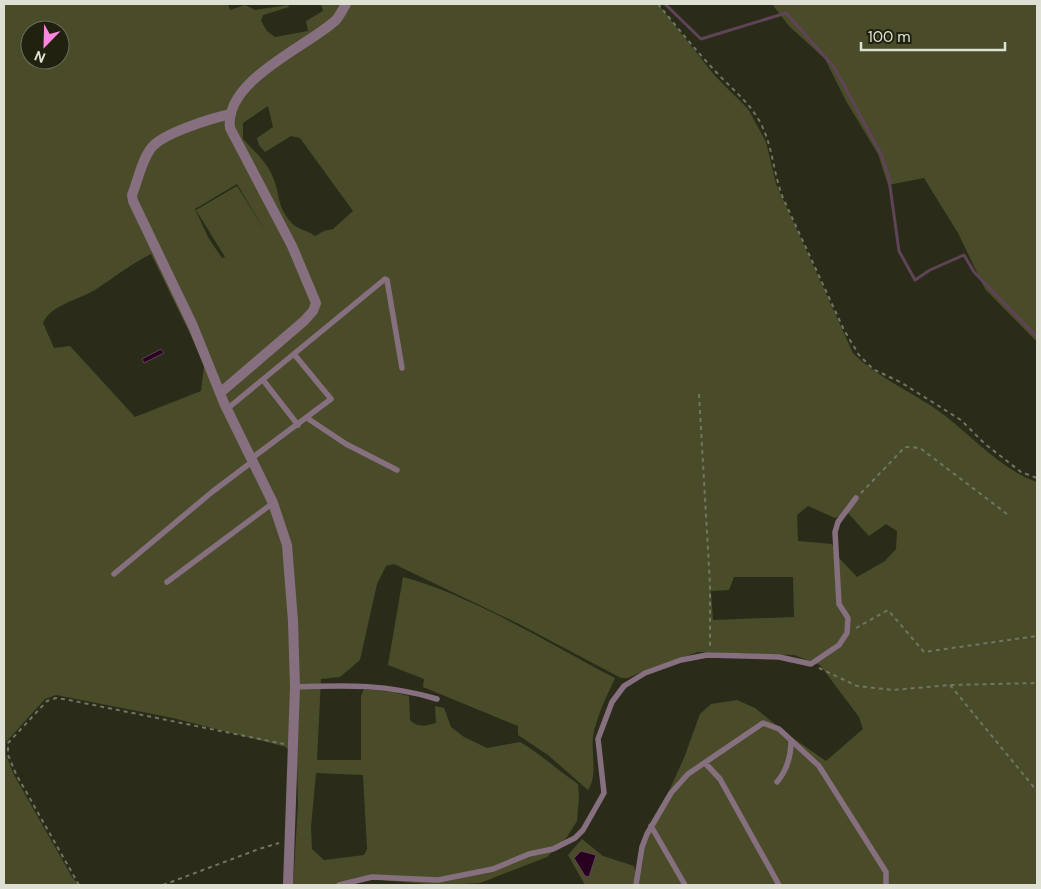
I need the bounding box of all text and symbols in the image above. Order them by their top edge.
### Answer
north arrow [20,20,70,70]
scale bar [861,20,1005,52]
text: 100 m [868,27,911,47]
text: N [32,47,48,67]

